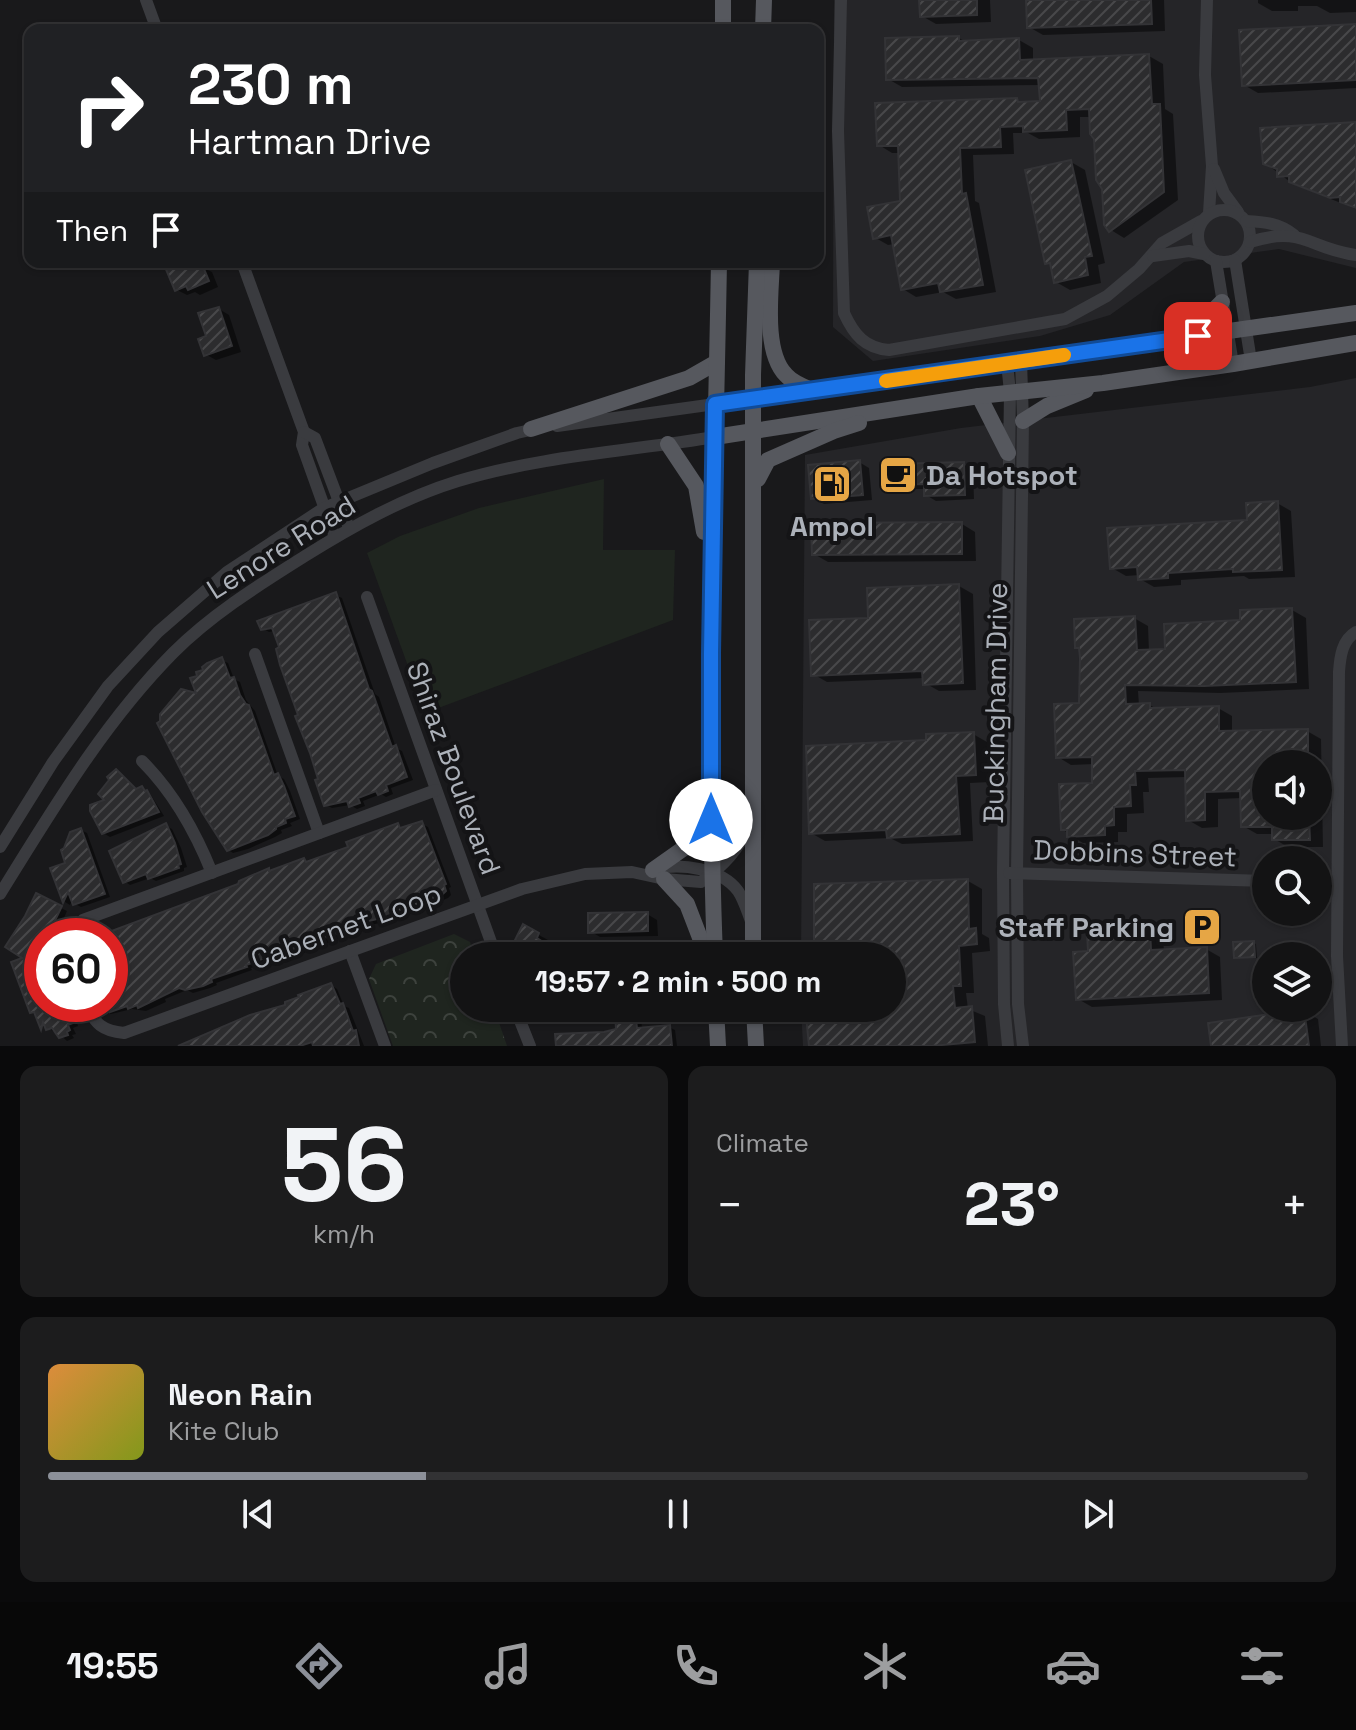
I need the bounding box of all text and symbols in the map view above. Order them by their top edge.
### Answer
text: 230 m [188,49,354,120]
icon: right [56,56,160,160]
text: Hartman Drive [188,119,432,165]
icon: arrive [144,208,188,252]
text: Then [56,211,128,250]
pin [1164,302,1232,370]
icon: arrive [1176,314,1220,358]
cafe icon: Da Hotspot [877,454,919,496]
place label: Da Hotspot [926,457,1078,493]
fuel station icon: Ampol [811,463,853,505]
street label: Lenore Road [200,487,362,607]
place label: Ampol [790,508,874,544]
street label: Buckingham Drive [975,582,1015,824]
street label: Shiraz Boulevard [399,657,509,879]
map controls [1252,750,1332,1022]
button: sound [1252,750,1332,830]
position arrow [669,778,753,862]
street label: Dobbins Street [1033,831,1237,875]
button: search [1252,846,1332,926]
street label: Cabernet Loop [246,875,446,977]
parking icon: Staff Parking [1181,906,1223,948]
place label: Staff Parking [998,909,1174,945]
speed limit sign: 60 [24,918,128,1022]
button: layers [1252,942,1332,1022]
text: 19:57 · 2 min · 500 m [535,962,821,1001]
text: 56 [281,1099,407,1231]
text: Climate [716,1126,809,1160]
text: 23° [964,1166,1060,1243]
text: − [716,1177,743,1233]
text: + [1281,1177,1308,1233]
text: km/h [313,1217,375,1251]
text: Neon Rain [168,1375,313,1414]
text: Kite Club [168,1414,280,1448]
icon: previous [236,1492,280,1536]
icon: pause [656,1492,700,1536]
icon: next [1076,1492,1120,1536]
icon: directions [291,1638,347,1694]
icon: music [480,1638,536,1694]
icon: phone [668,1638,724,1694]
icon: climate [857,1638,913,1694]
icon: car [1045,1638,1101,1694]
icon: filters [1234,1638,1290,1694]
text: 19:55 [66,1643,159,1689]

